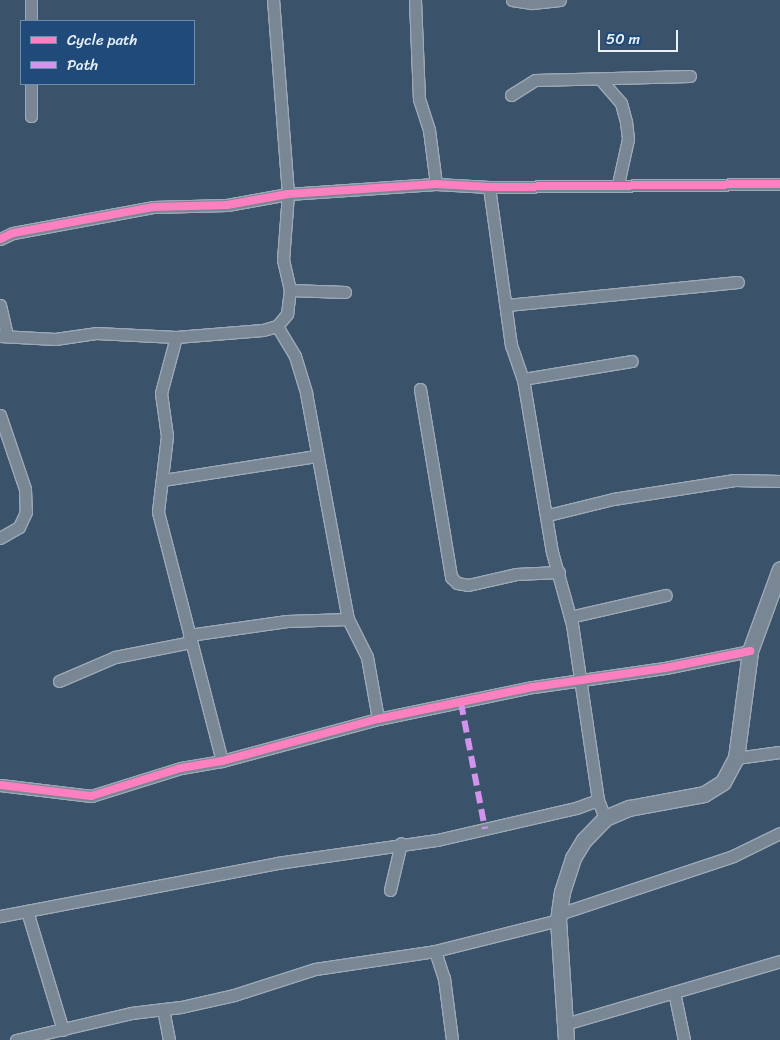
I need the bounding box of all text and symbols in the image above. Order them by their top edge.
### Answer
legend [20,20,195,85]
scale bar [600,20,680,52]
text: 50 m [606,26,640,52]
text: Cycle path [67,27,137,53]
text: Path [67,52,98,78]

